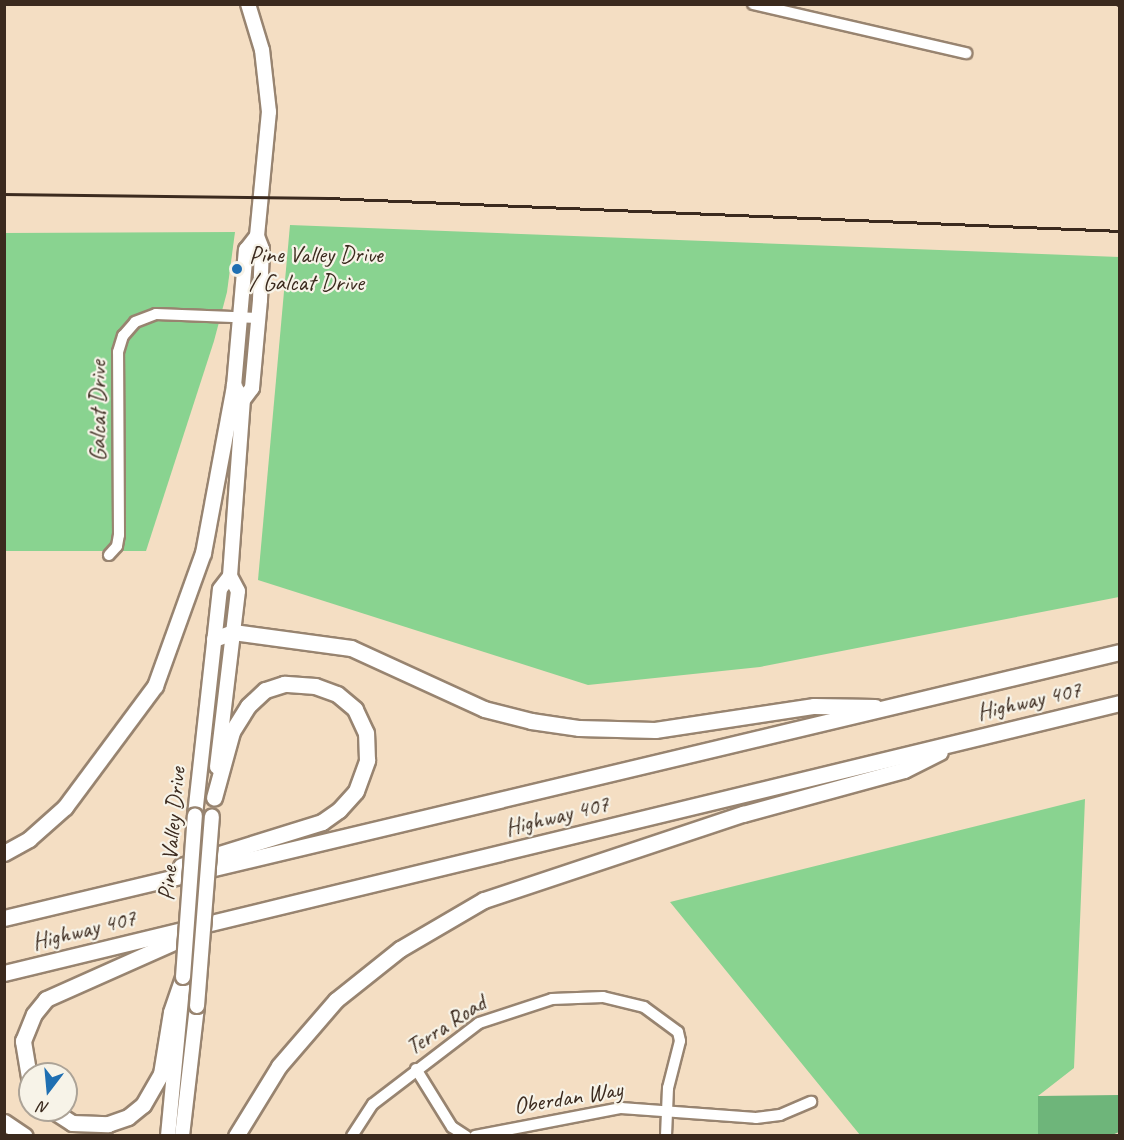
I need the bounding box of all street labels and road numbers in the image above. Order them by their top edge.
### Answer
street label: Galcat Drive [84,360,112,462]
street label: Highway 407 [974,675,1084,727]
street label: Pine Valley Drive [152,766,192,902]
street label: Highway 407 [502,789,612,843]
street label: Highway 407 [29,903,139,957]
street label: Terra Road [401,989,491,1061]
street label: Oberdan Way [511,1075,625,1121]

